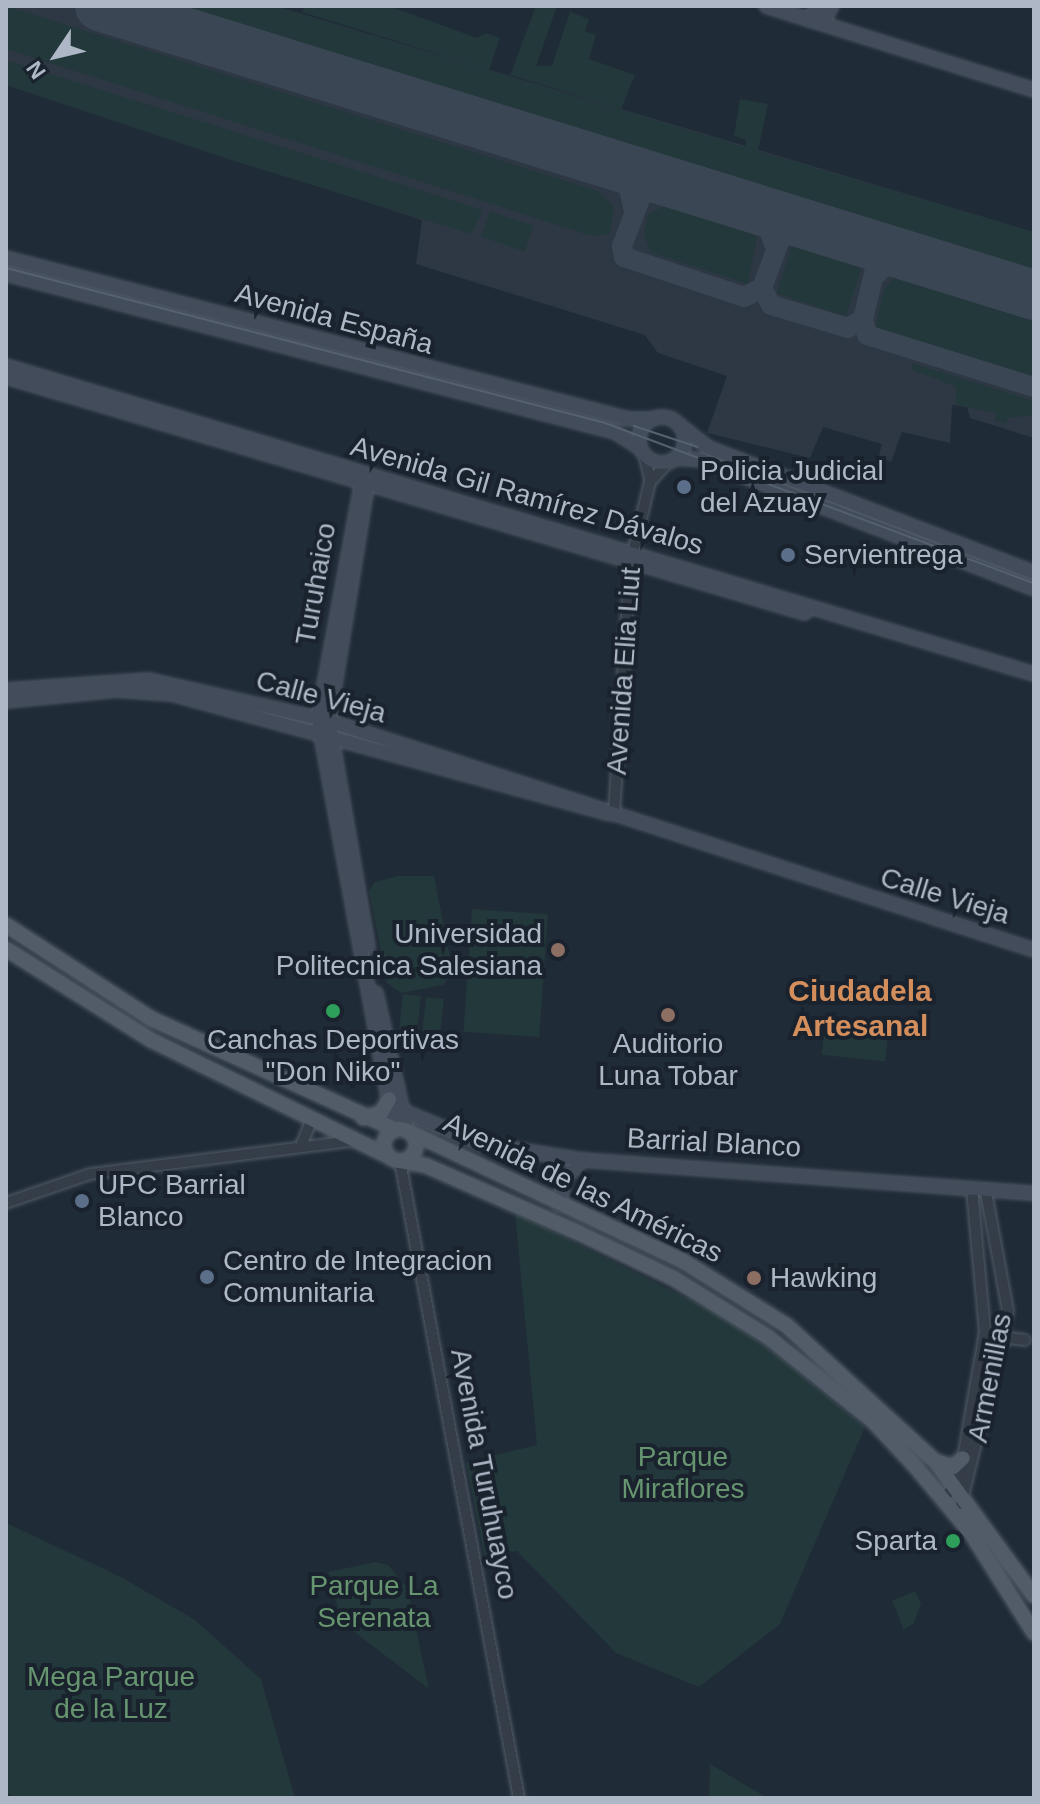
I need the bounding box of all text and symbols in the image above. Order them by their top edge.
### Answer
north arrow [16,16,96,96]
text: N [21,56,51,84]
street label: Avenida España [231,276,437,362]
street label: Avenida Gil Ramírez Dávalos [347,430,707,562]
place label: Policia Judicial del Azuay [700,454,884,520]
marker: Policia Judicial del Azuay [675,478,693,496]
street label: Turuhaico [289,520,343,648]
place label: Servientrega [804,538,963,572]
marker: Servientrega [779,546,797,564]
street label: Avenida Elia Liut [600,566,648,776]
street label: Calle Vieja [252,664,390,730]
street label: Calle Vieja [876,860,1014,932]
place label: Universidad Politecnica Salesiana [276,917,542,983]
marker: Universidad Politecnica Salesiana [549,941,567,959]
district label: Ciudadela Artesanal [788,973,932,1044]
marker: Canchas Deportivas "Don Niko" [324,1002,342,1020]
marker: Auditorio Luna Tobar [659,1006,677,1024]
place label: Canchas Deportivas "Don Niko" [207,1023,459,1089]
place label: Auditorio Luna Tobar [598,1027,738,1093]
street label: Avenida de las Américas [437,1105,729,1271]
street label: Barrial Blanco [626,1122,802,1164]
place label: UPC Barrial Blanco [98,1168,246,1234]
marker: UPC Barrial Blanco [73,1192,91,1210]
place label: Centro de Integracion Comunitaria [223,1244,492,1310]
place label: Hawking [770,1261,877,1295]
marker: Centro de Integracion Comunitaria [198,1268,216,1286]
marker: Hawking [745,1269,763,1287]
street label: Armenillas [961,1311,1019,1445]
street label: Avenida Turuhuayco [443,1345,525,1603]
park label: Parque Miraflores [622,1440,744,1506]
place label: Sparta [855,1524,937,1558]
marker: Sparta [944,1532,962,1550]
park label: Parque La Serenata [309,1569,439,1635]
park label: Mega Parque de la Luz [27,1660,195,1726]

